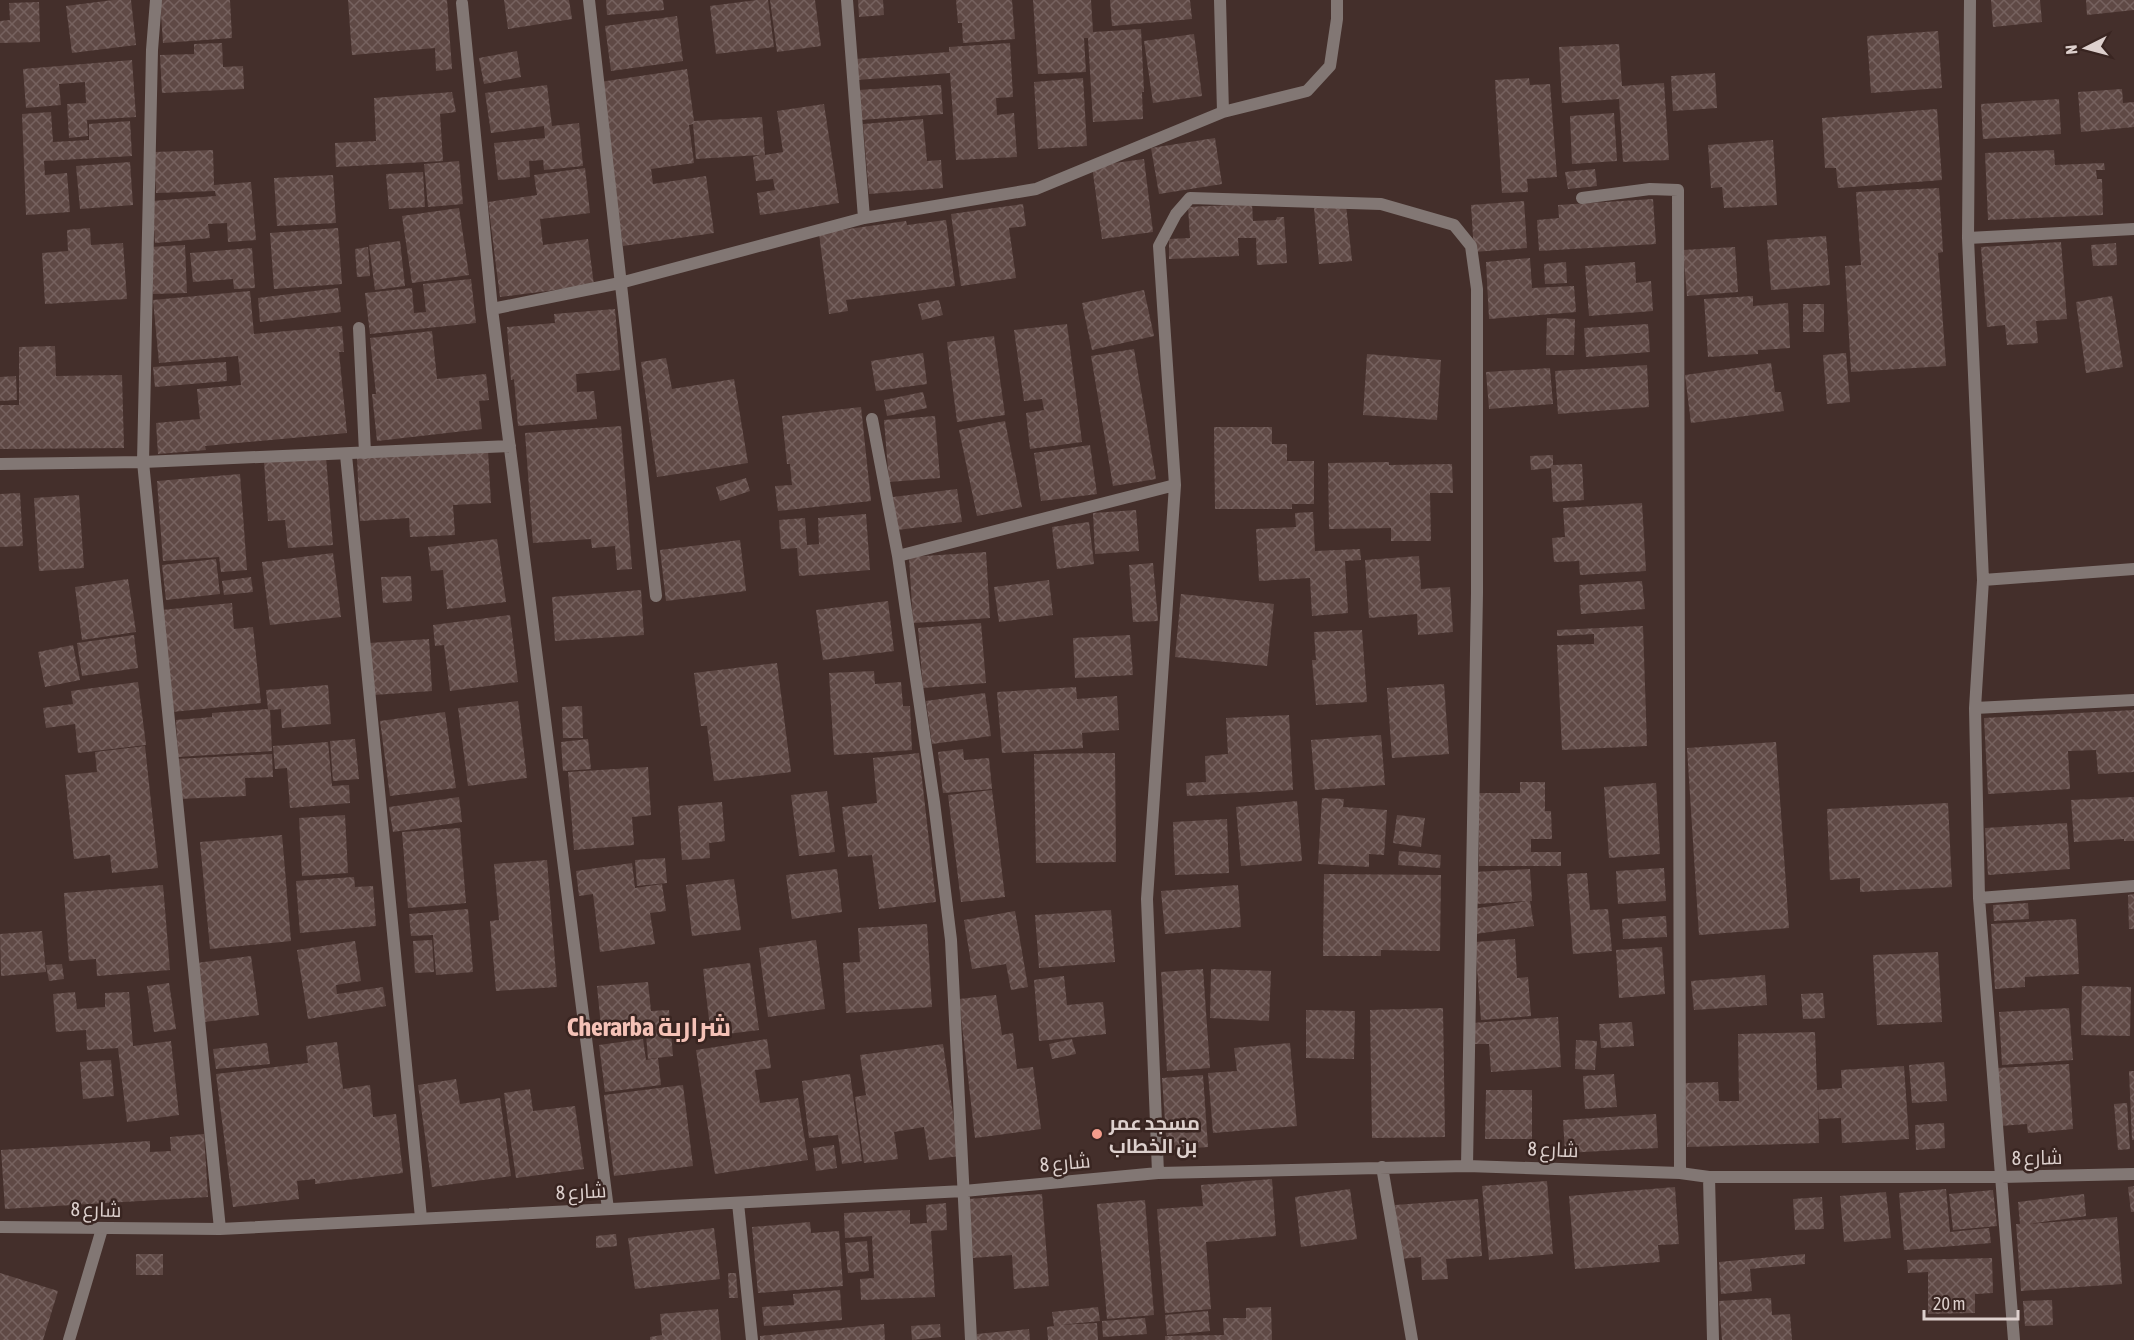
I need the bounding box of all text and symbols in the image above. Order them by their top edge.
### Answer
north arrow [2056,18,2116,78]
text: N [2062,44,2081,55]
district label: Cherarba شراربة [567,1012,731,1042]
place label: مسجد عمر بن الخطاب [1108,1111,1200,1158]
marker: مسجد عمر بن الخطاب [1090,1127,1104,1141]
street label: شارع 8 [1527,1137,1579,1164]
street label: شارع 8 [2011,1145,2063,1172]
street label: شارع 8 [1039,1148,1092,1179]
street label: شارع 8 [555,1178,607,1207]
street label: شارع 8 [70,1197,122,1224]
scale bar [1924,1283,2018,1321]
text: 20 m [1933,1293,1965,1314]

